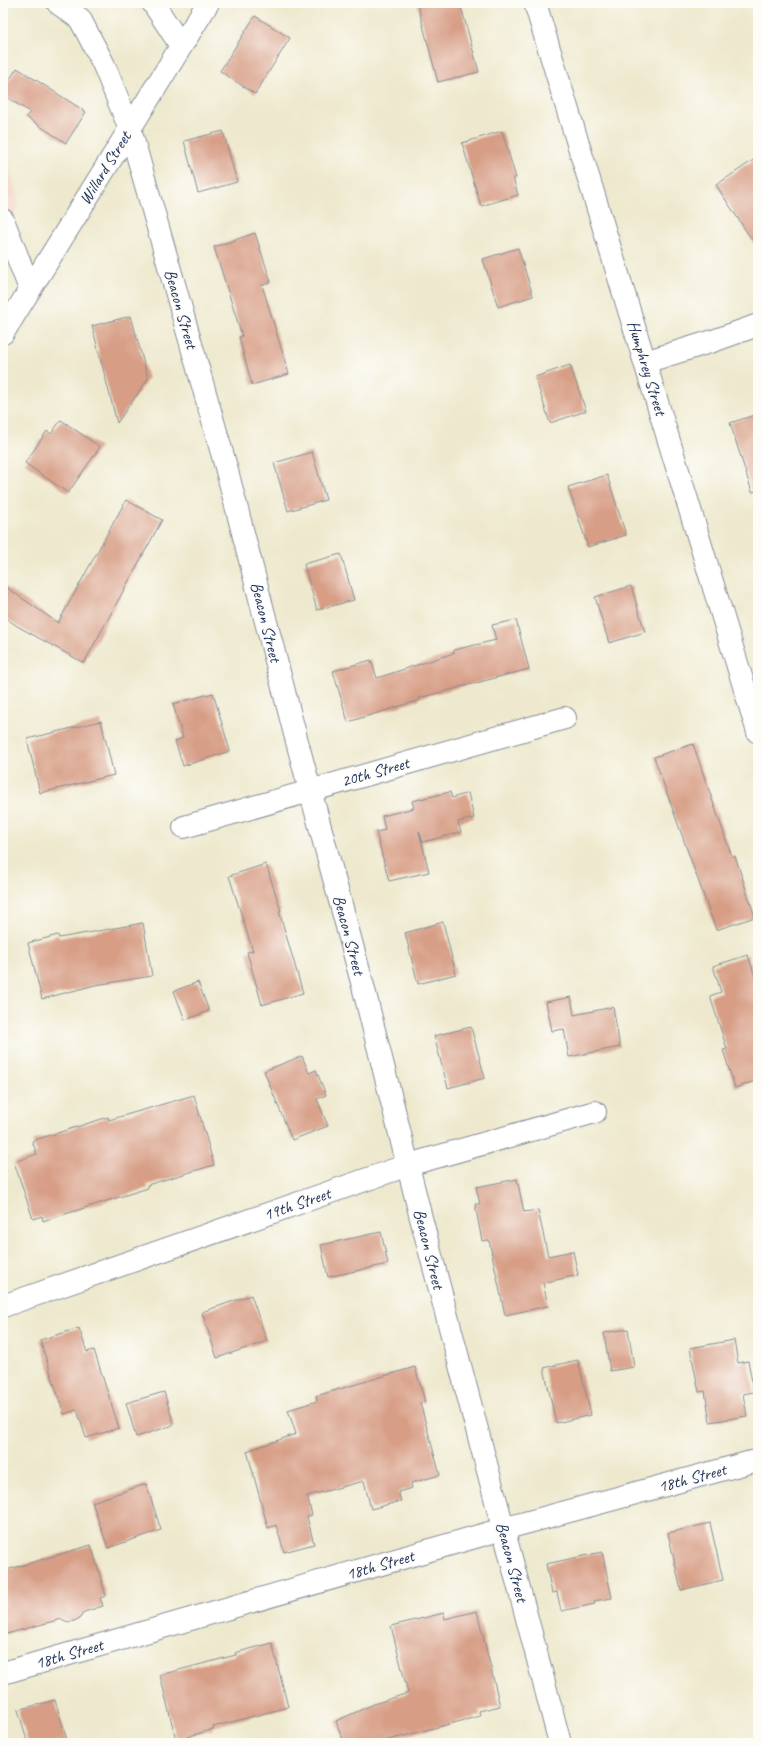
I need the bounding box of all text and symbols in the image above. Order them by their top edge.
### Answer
street label: Willard Street [74,126,137,208]
street label: Beacon Street [160,267,203,353]
street label: Humphrey Street [623,318,672,420]
street label: Beacon Street [246,580,287,666]
street label: 20th Street [339,752,414,792]
street label: Beacon Street [328,893,370,979]
street label: 19th Street [261,1182,335,1225]
street label: Beacon Street [409,1207,450,1293]
street label: 18th Street [656,1458,731,1497]
street label: Beacon Street [491,1520,533,1606]
street label: 18th Street [344,1545,419,1585]
street label: 18th Street [33,1634,108,1674]

